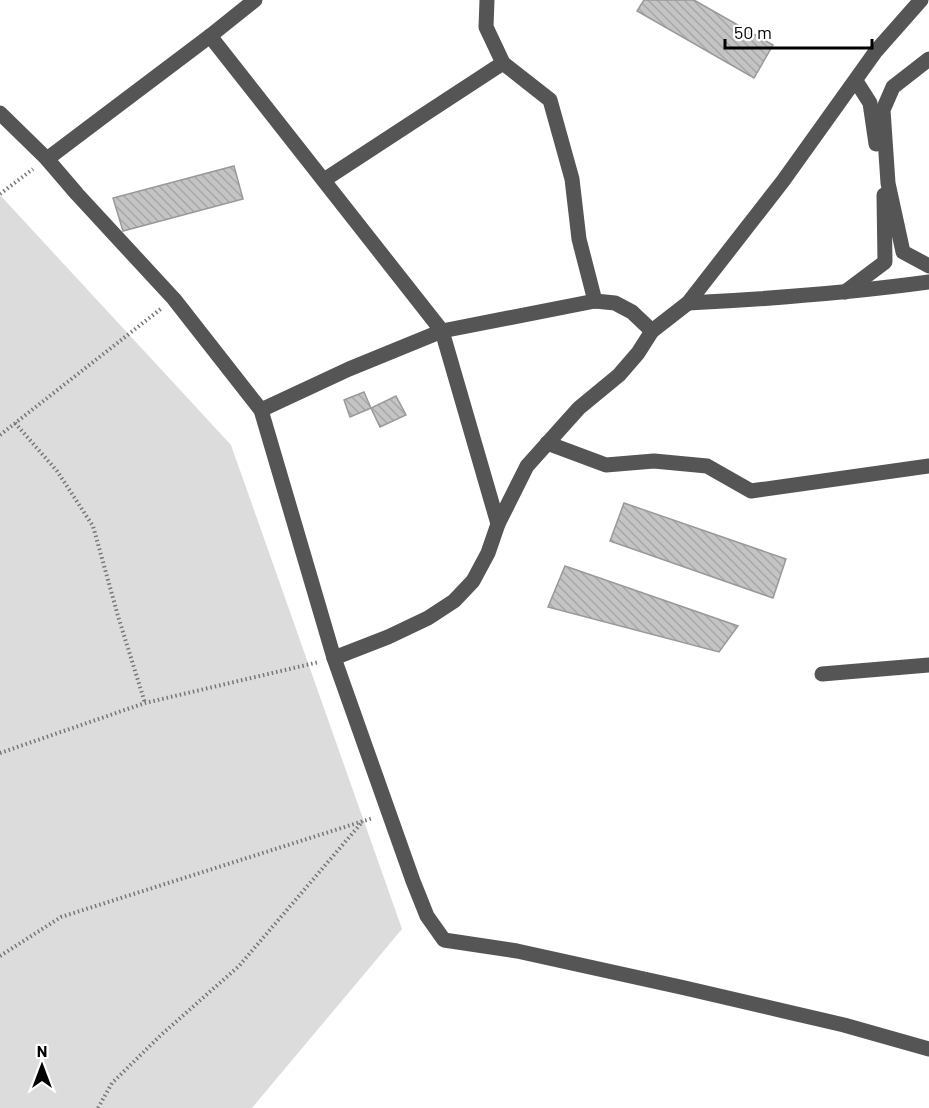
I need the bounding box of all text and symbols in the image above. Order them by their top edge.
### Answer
scale bar [725,12,872,50]
text: 50 m [734,21,772,43]
north arrow [12,1036,72,1096]
text: N [37,1041,47,1060]

